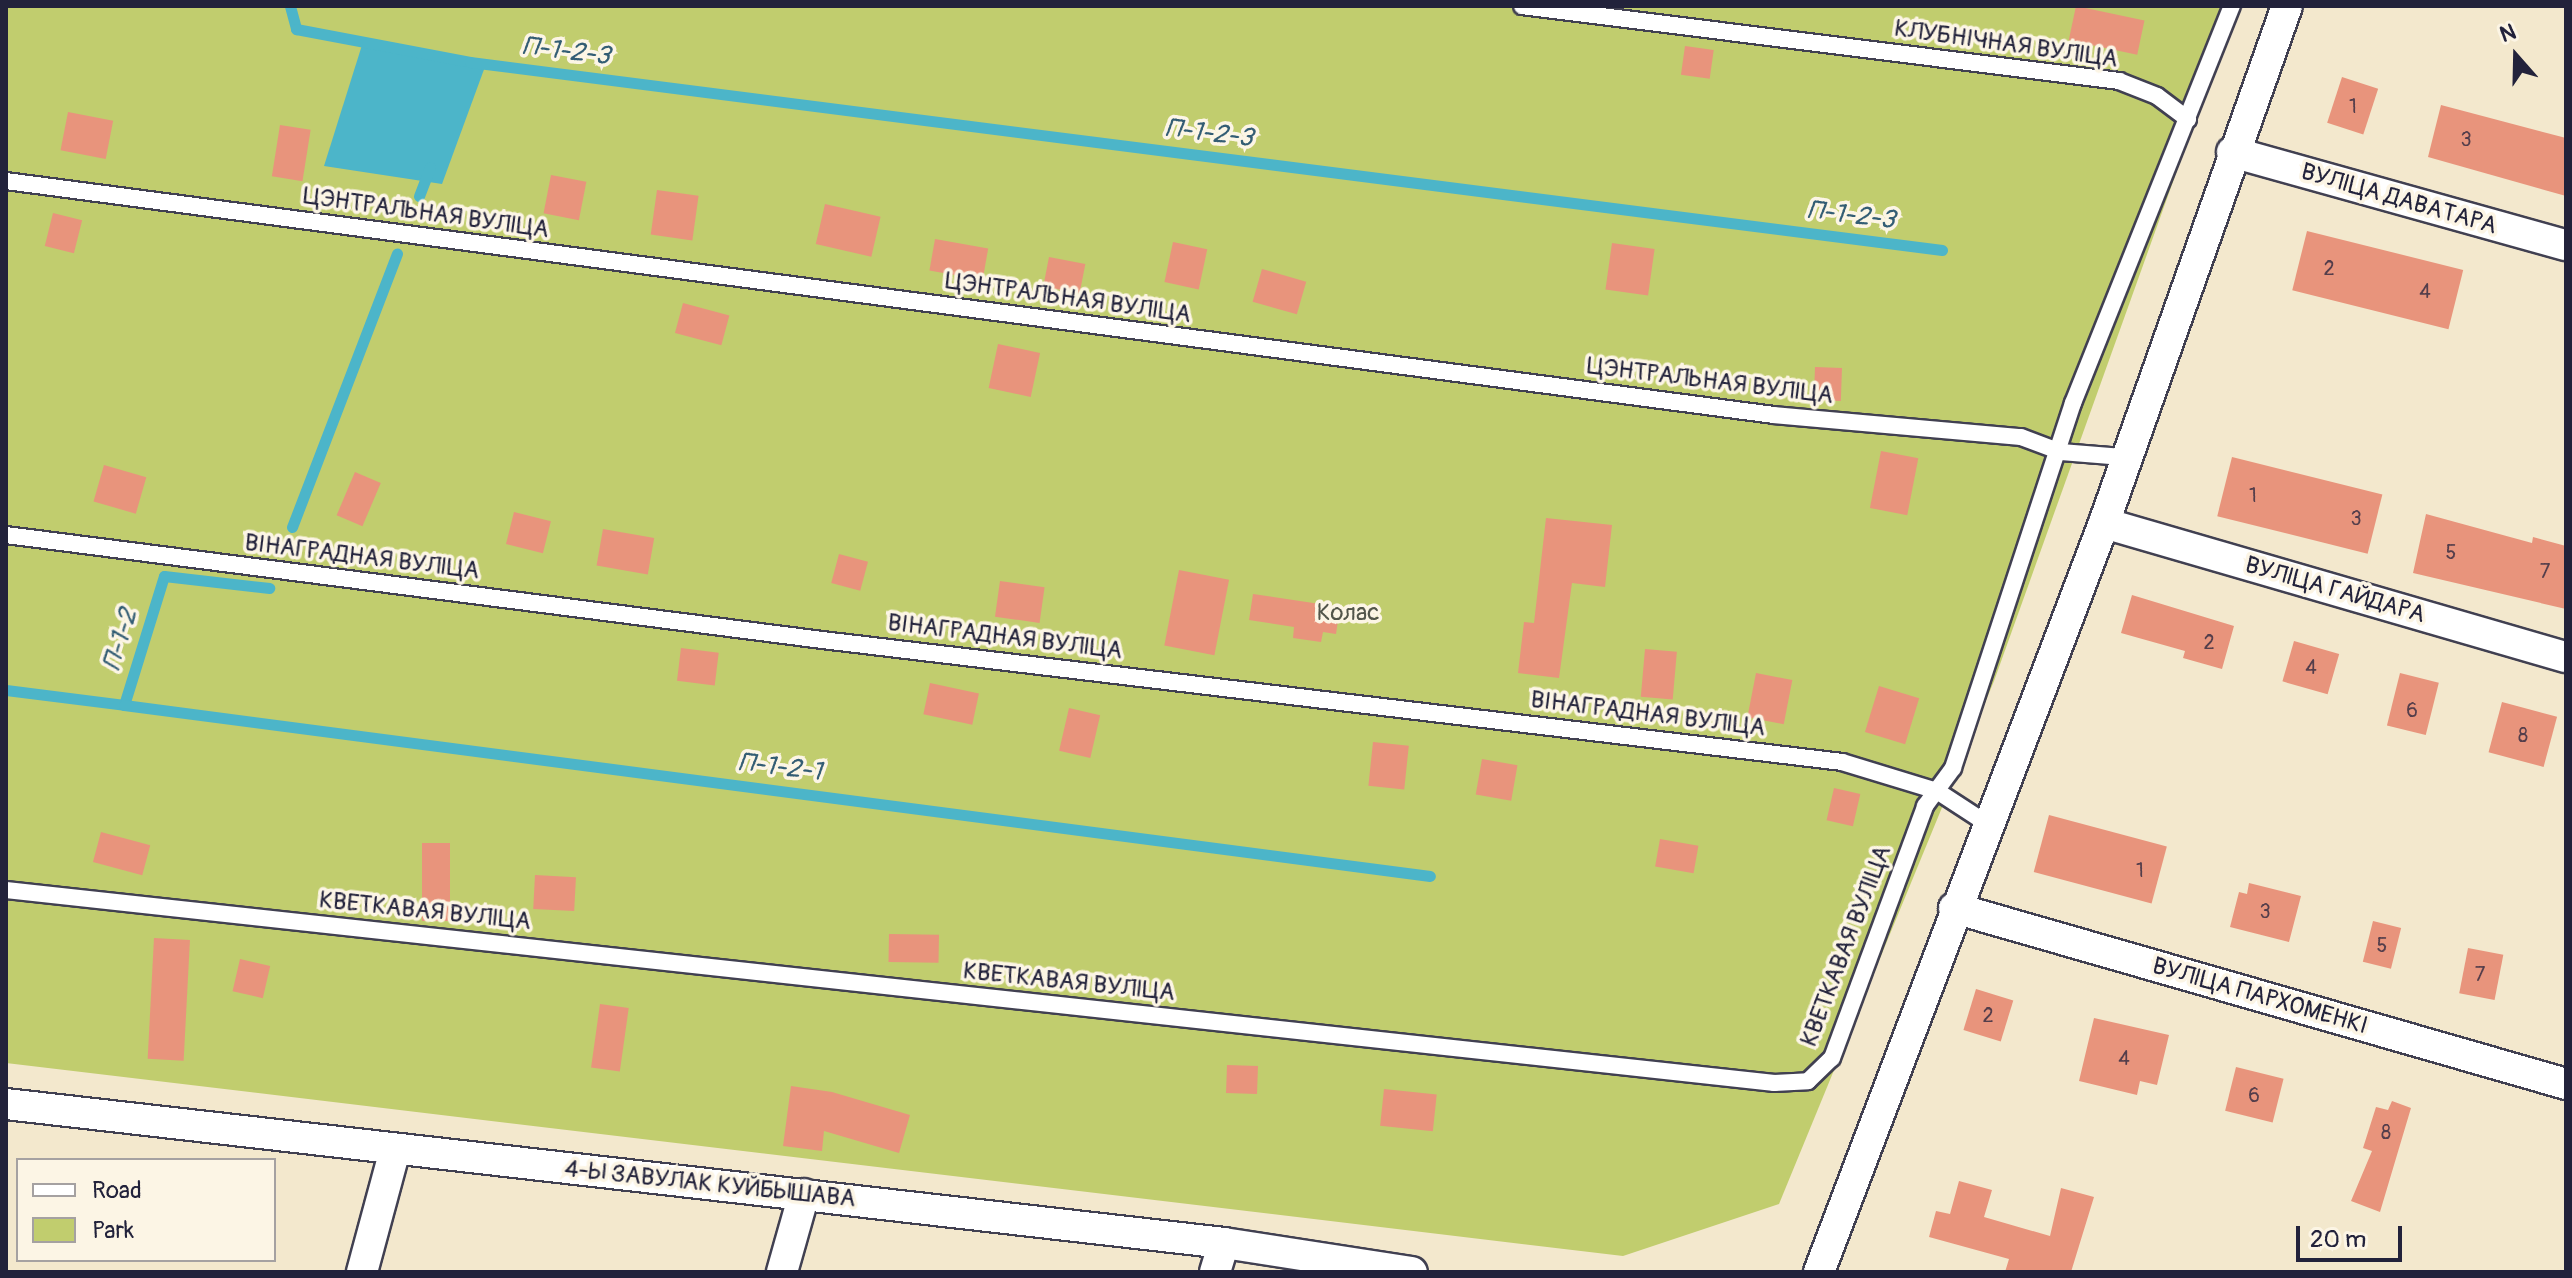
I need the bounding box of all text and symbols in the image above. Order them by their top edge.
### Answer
street label: КЛУБНІЧНАЯ ВУЛІЦА [1893,14,2119,74]
north arrow [2476,16,2556,96]
text: N [2496,18,2520,49]
water label: П-1-2-3 [520,31,612,73]
house number: 1 [2349,94,2357,118]
water label: П-1-2-3 [1163,113,1255,155]
house number: 3 [2460,127,2472,151]
street label: ВУЛІЦА ДАВАТАРА [2298,157,2500,241]
street label: ЦЭНТРАЛЬНАЯ ВУЛІЦА [301,181,551,245]
water label: П-1-2-3 [1805,195,1897,237]
house number: 2 [2323,256,2335,280]
street label: ЦЭНТРАЛЬНАЯ ВУЛІЦА [943,266,1193,330]
house number: 4 [2419,279,2431,303]
street label: ЦЭНТРАЛЬНАЯ ВУЛІЦА [1585,352,1835,410]
house number: 1 [2249,483,2257,507]
house number: 3 [2350,506,2362,530]
street label: ВІНАГРАДНАЯ ВУЛІЦА [243,528,481,586]
house number: 5 [2446,540,2456,564]
street label: ВУЛІЦА ГАЙДАРА [2242,551,2428,629]
house number: 7 [2540,559,2550,583]
park label: Колас [1317,599,1379,627]
water label: П-1-2 [97,606,145,674]
street label: ВІНАГРАДНАЯ ВУЛІЦА [886,608,1124,666]
house number: 2 [2203,630,2215,654]
house number: 4 [2305,655,2317,679]
street label: ВІНАГРАДНАЯ ВУЛІЦА [1529,685,1767,743]
house number: 6 [2406,698,2418,722]
house number: 8 [2518,723,2528,747]
water label: П-1-2-1 [737,747,823,789]
street label: КВЕТКАВАЯ ВУЛІЦА [1794,842,1898,1050]
house number: 1 [2136,858,2144,882]
street label: КВЕТКАВАЯ ВУЛІЦА [318,886,532,936]
house number: 3 [2259,899,2271,923]
house number: 5 [2377,933,2387,957]
street label: ВУЛІЦА ПАРХОМЕНКІ [2149,951,2371,1041]
street label: КВЕТКАВАЯ ВУЛІЦА [962,957,1176,1007]
house number: 7 [2475,962,2485,986]
house number: 2 [1982,1003,1994,1027]
house number: 4 [2118,1046,2130,1070]
house number: 6 [2248,1083,2260,1107]
house number: 8 [2381,1120,2391,1144]
street label: 4-Ы ЗАВУЛАК КУЙБЫШАВА [563,1154,857,1214]
legend [16,1158,276,1262]
text: Road [92,1176,142,1205]
scale bar [2300,1210,2406,1260]
text: Park [92,1216,134,1245]
text: 20 m [2310,1225,2366,1254]

